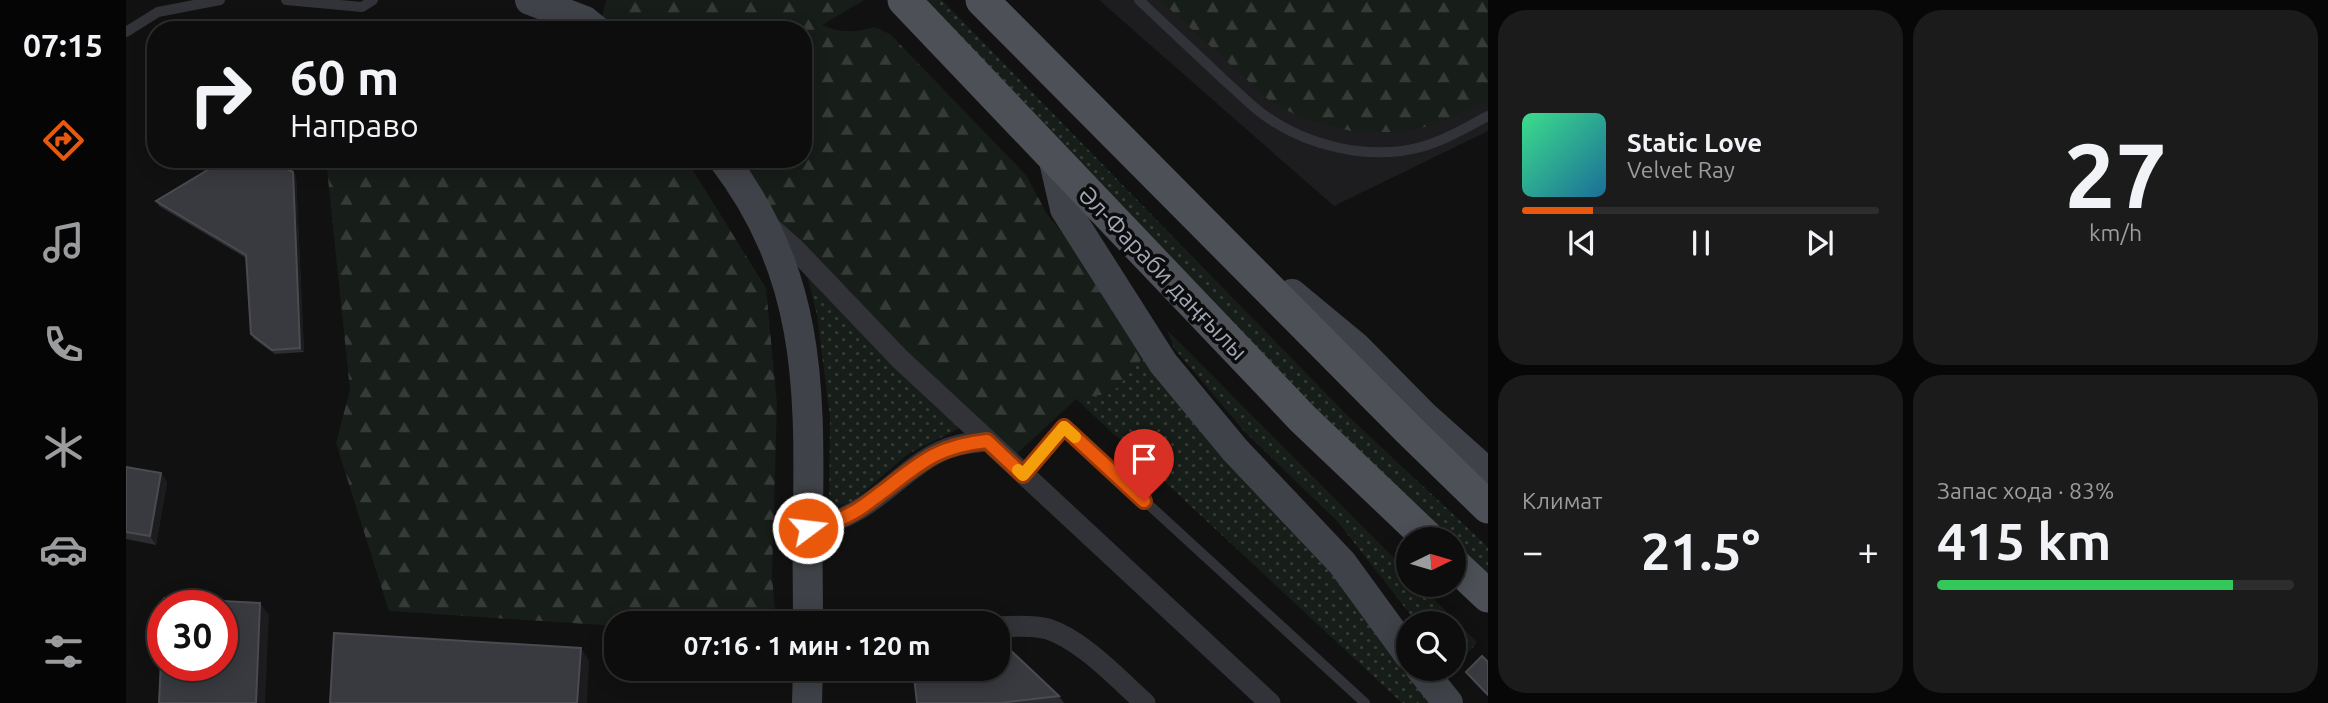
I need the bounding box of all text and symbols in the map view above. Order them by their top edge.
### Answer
text: 07:15 [23,27,103,63]
icon: right [175,49,266,140]
text: 60 m [290,49,399,104]
text: Направо [290,107,419,143]
icon: directions [39,116,88,165]
text: 27 [2064,123,2167,225]
text: Static Love [1627,128,1762,157]
text: Velvet Ray [1627,157,1735,182]
street label: Әл-Фараби даңғылы [1073,181,1253,365]
icon: music [39,218,88,267]
text: km/h [2089,220,2142,245]
icon: previous [1563,224,1601,262]
icon: pause [1682,224,1720,262]
icon: next [1801,224,1839,262]
icon: phone [39,320,88,369]
icon: climate [39,423,88,472]
pin [1114,429,1174,501]
icon: arrive [1125,440,1163,478]
text: Запас хода · 83% [1937,478,2114,503]
text: Климат [1522,488,1602,513]
position arrow [771,491,845,565]
text: 415 km [1937,512,2111,570]
text: 21.5° [1641,522,1760,580]
icon: car [39,525,88,574]
north arrow [1396,527,1466,597]
map controls [1396,527,1466,681]
text: − [1522,530,1543,572]
text: + [1858,530,1879,572]
speed limit sign: 30 [147,590,238,681]
button: search [1396,611,1466,681]
icon: filters [39,627,88,676]
text: 07:16 · 1 мин · 120 m [684,631,930,660]

